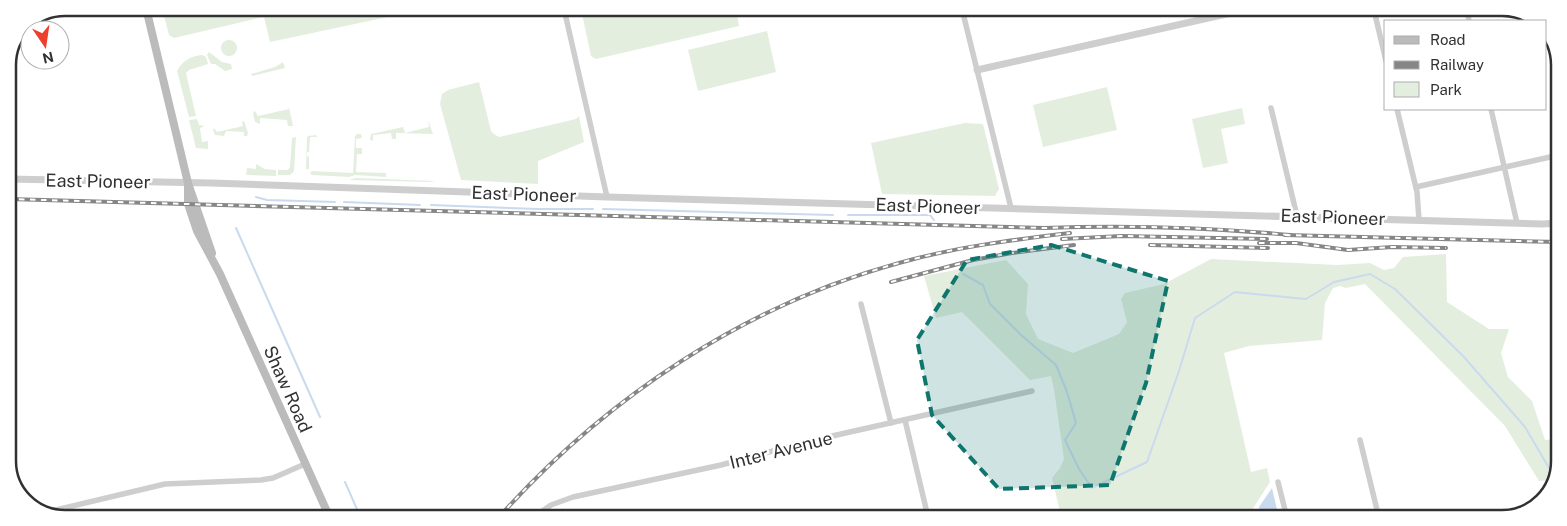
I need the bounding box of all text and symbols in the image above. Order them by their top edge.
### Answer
north arrow [20,20,70,70]
legend [1384,20,1547,110]
text: Road [1430,31,1466,48]
text: N [41,49,55,67]
text: Railway [1430,56,1484,73]
text: Park [1430,81,1462,98]
street label: East Pioneer [45,170,151,192]
street label: East Pioneer [471,182,577,206]
street label: East Pioneer [875,194,981,218]
street label: East Pioneer [1280,205,1386,229]
street label: Shaw Road [259,342,317,436]
street label: Inter Avenue [727,427,835,473]

